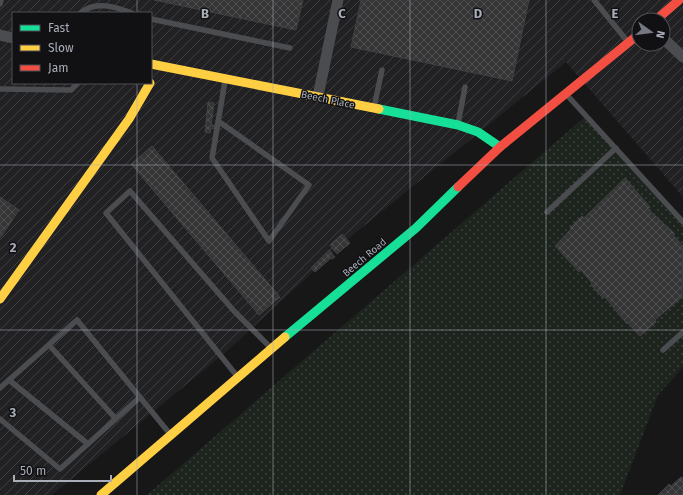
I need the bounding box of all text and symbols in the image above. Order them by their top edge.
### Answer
text: B [201,6,209,21]
text: C [338,6,346,21]
text: D [474,6,483,21]
text: E [612,6,619,21]
legend [12,12,152,84]
north arrow [631,12,671,52]
text: Fast [48,21,70,35]
text: N [653,29,667,39]
text: Slow [48,41,74,55]
text: Jam [48,61,68,75]
street label: Beech Place [300,88,356,111]
street label: Beech Road [340,236,389,280]
text: 2 [10,240,17,255]
text: 3 [9,405,17,420]
scale bar [14,457,111,483]
text: 50 m [20,464,46,478]

